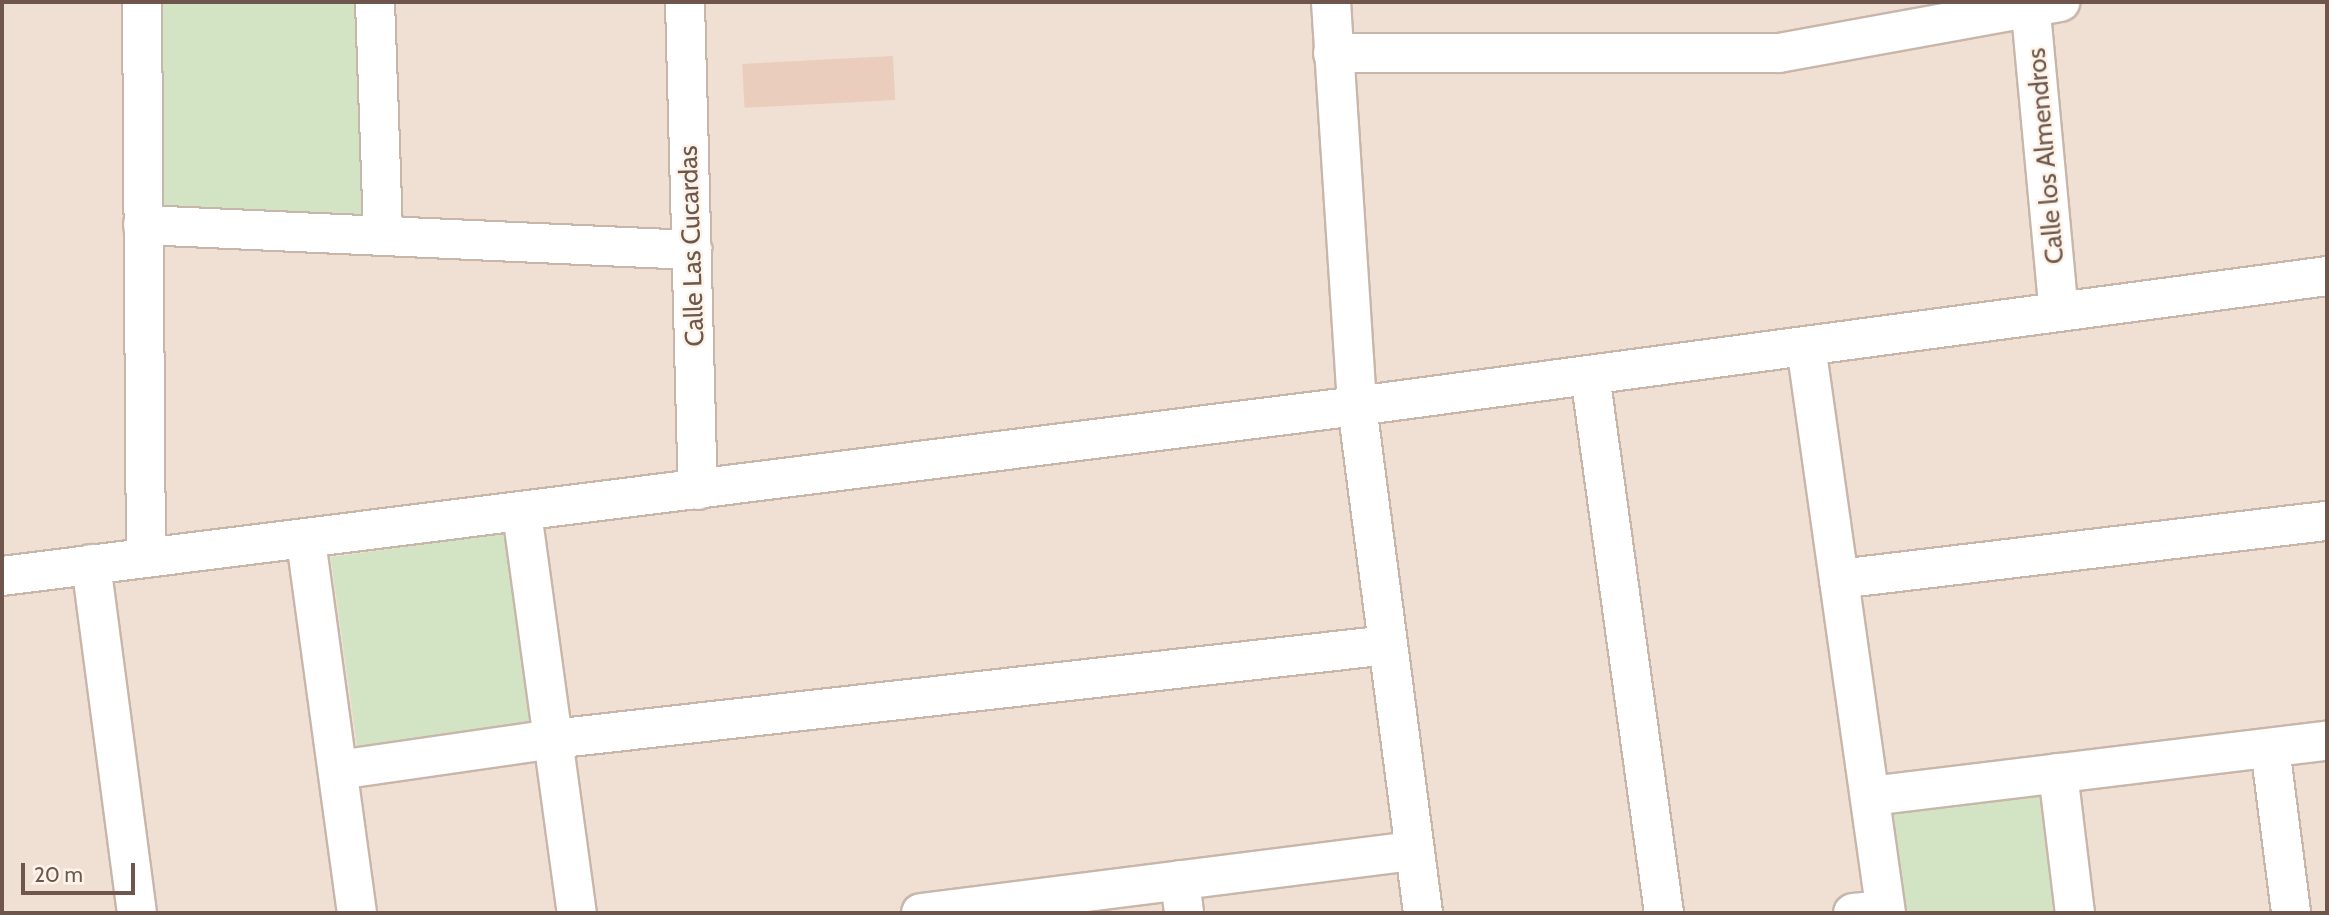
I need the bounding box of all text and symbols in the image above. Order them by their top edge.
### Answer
street label: Calle los Almendros [2021,47,2071,265]
street label: Calle Las Cucardas [673,145,711,347]
scale bar [24,848,138,892]
text: 20 m [34,862,83,887]

